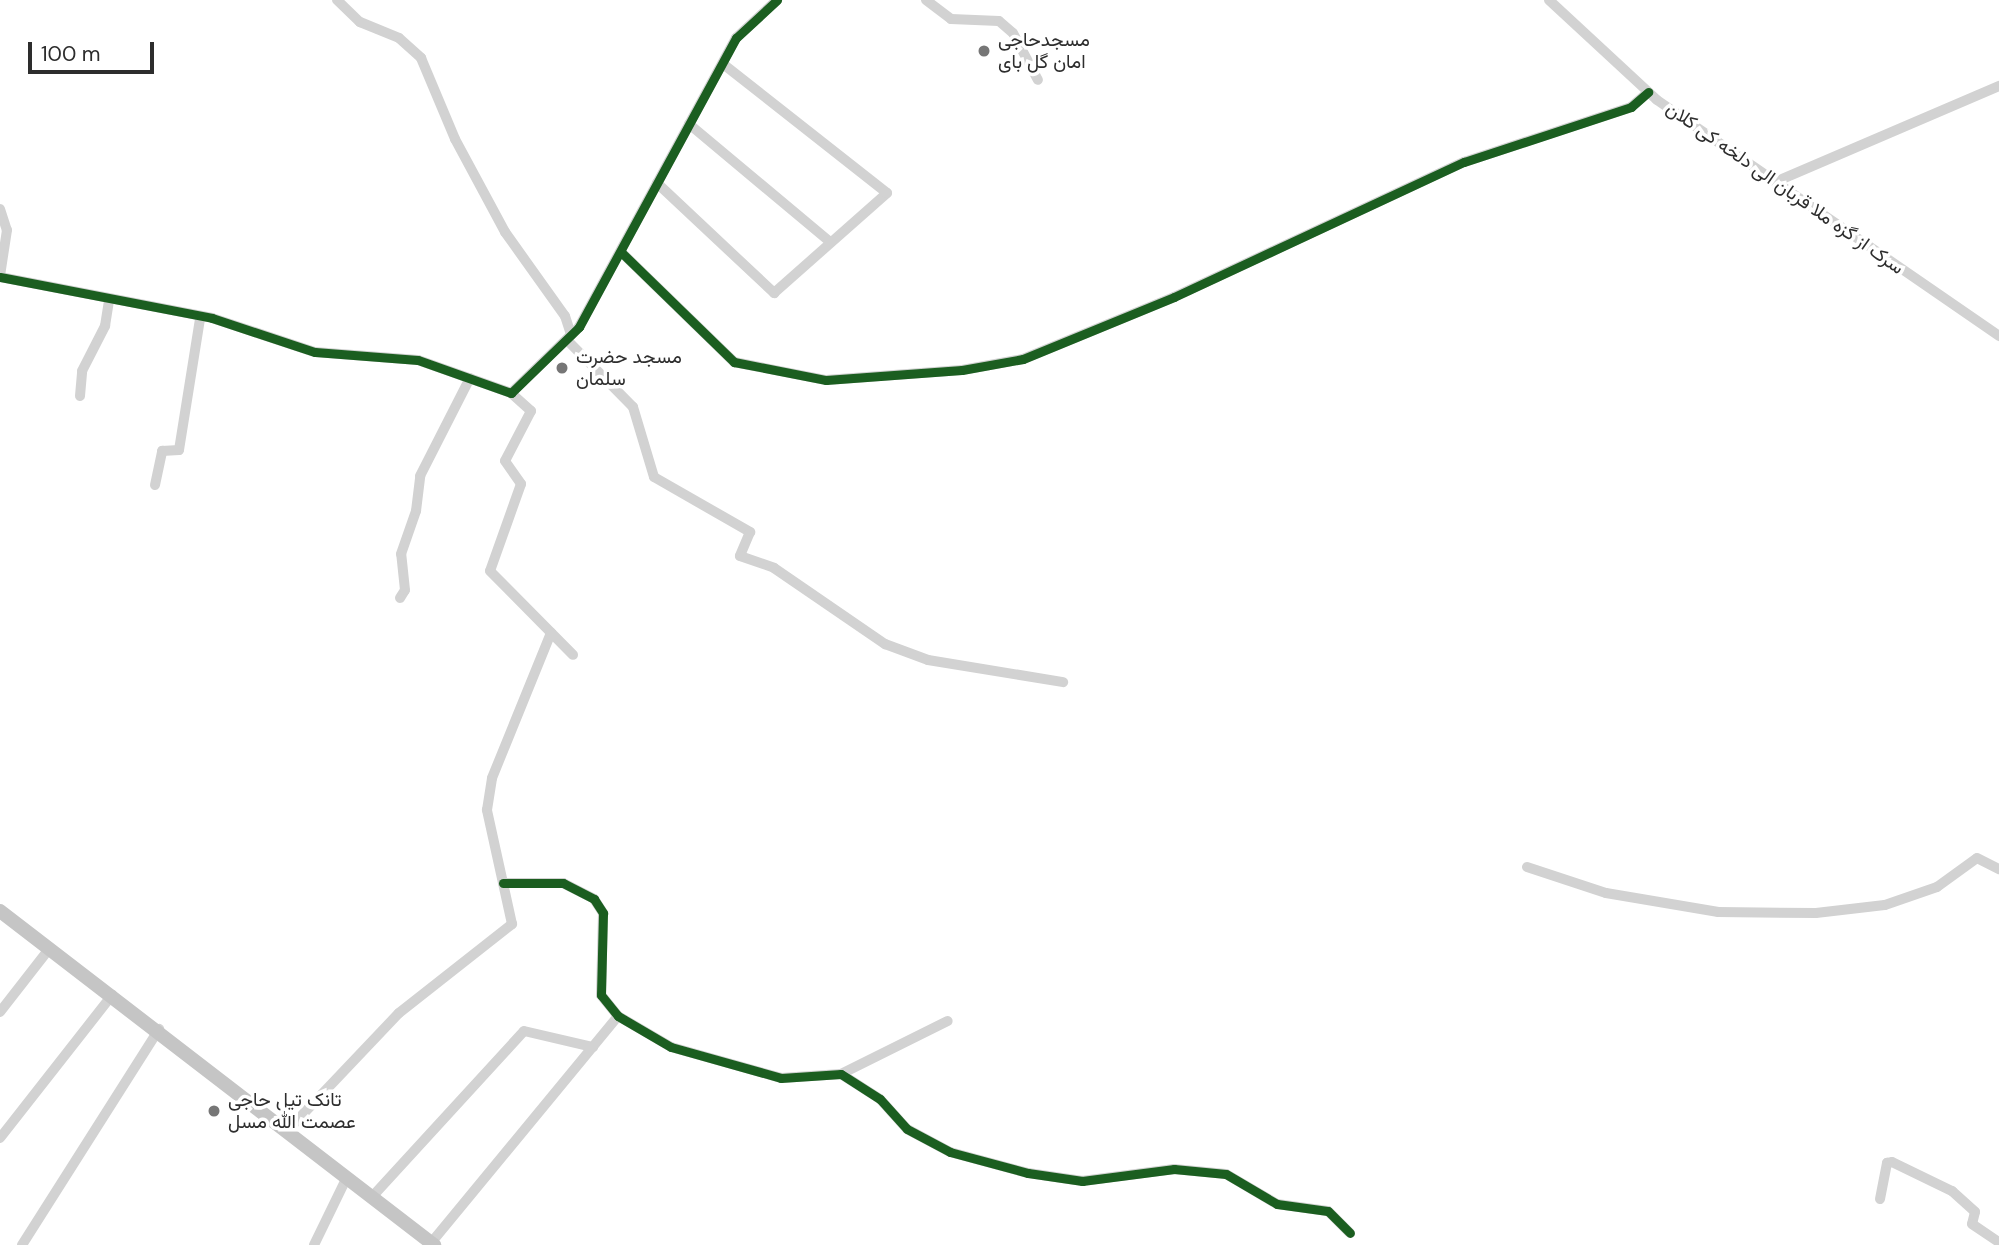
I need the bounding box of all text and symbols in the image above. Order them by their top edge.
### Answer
scale bar [32,28,158,72]
place label: مسجدحاجی امان گل بای [998,29,1090,73]
text: 100 m [41,40,101,68]
marker: مسجدحاجی امان گل بای [976,43,992,59]
street label: سرک از گزه ملا قربان الی دلخه کی کلان [1662,97,1908,279]
place label: مسجد حضرت سلمان [576,346,682,390]
marker: مسجد حضرت سلمان [554,360,570,376]
place label: تانک تیل حاجی عصمت الله مسل [228,1089,356,1133]
marker: تانک تیل حاجی عصمت الله مسل [206,1103,222,1119]

